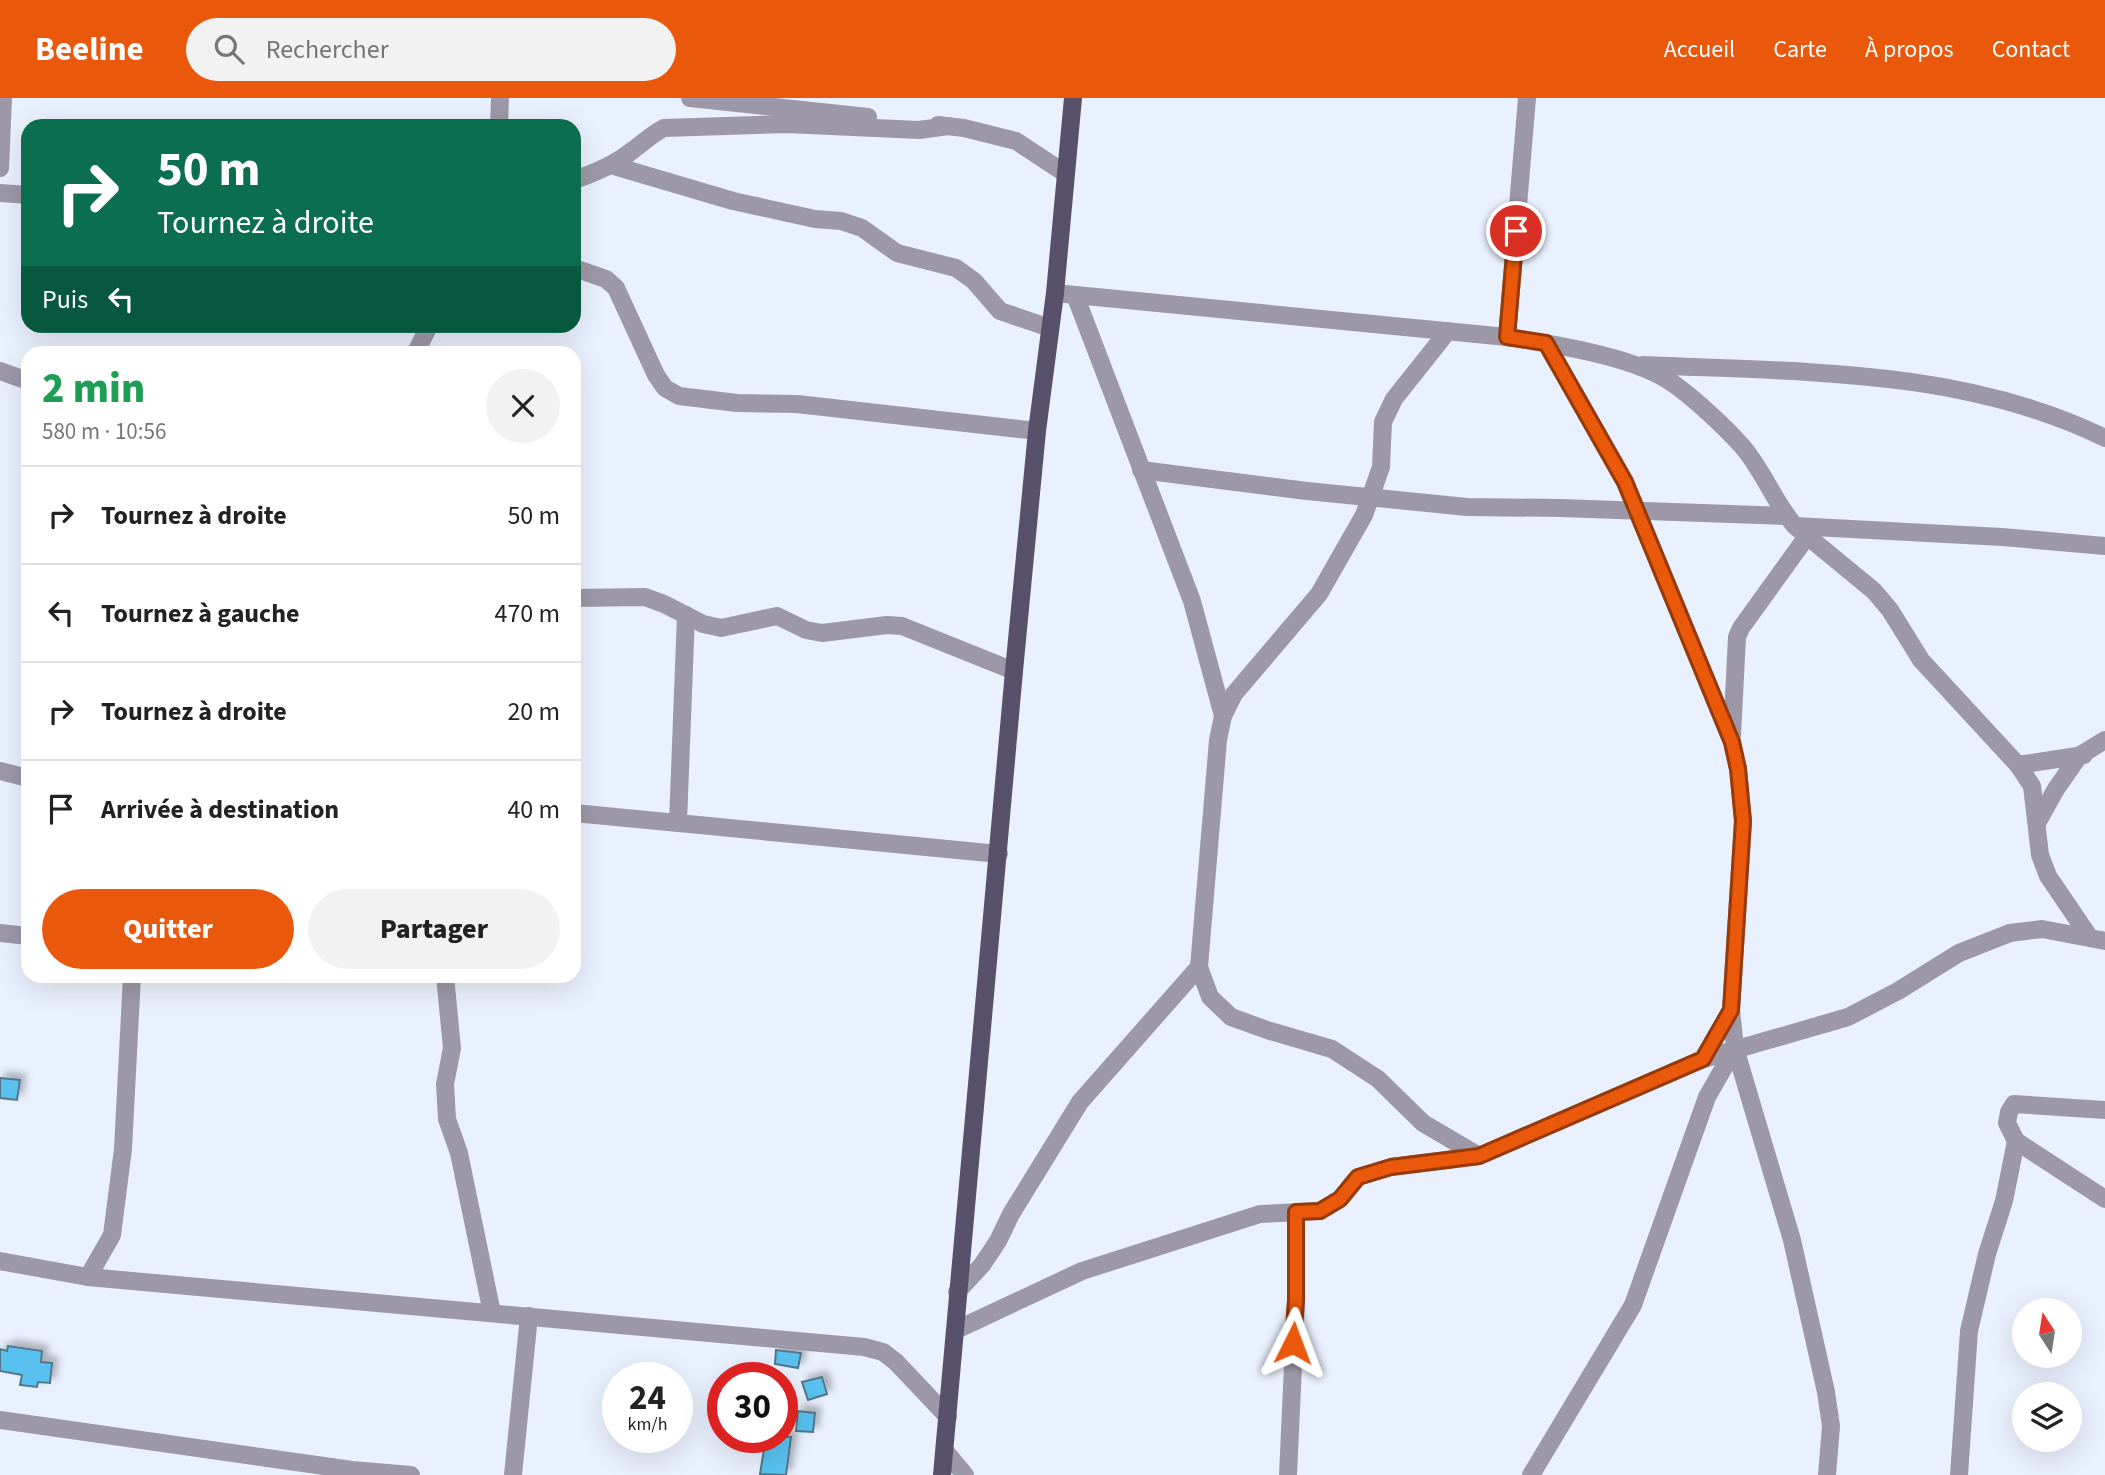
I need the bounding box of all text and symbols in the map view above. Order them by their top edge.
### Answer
search box [186,18,676,81]
text: Beeline [35,26,144,73]
icon: search [210,30,248,68]
text: Rechercher [266,31,389,68]
text: Accueil [1664,32,1735,67]
text: Carte [1773,32,1827,67]
text: À propos [1865,32,1954,67]
text: Contact [1992,32,2070,67]
text: 50 m [157,135,261,205]
icon: right [42,147,133,238]
text: Tournez à droite [157,200,374,246]
pin [1486,201,1546,261]
icon: arrive [1497,212,1535,250]
icon: left [102,280,140,318]
text: Puis [42,281,88,318]
text: 2 min [42,359,145,419]
button: close [486,369,560,443]
text: 580 m · 10:56 [42,415,166,448]
icon: right [42,496,80,534]
text: Tournez à droite [101,497,287,534]
text: 50 m [507,497,560,534]
icon: left [42,594,80,632]
text: Tournez à gauche [101,595,300,632]
text: 470 m [494,595,560,632]
icon: right [42,692,80,730]
text: Tournez à droite [101,693,287,730]
text: 20 m [507,693,560,730]
icon: arrive [42,790,80,828]
text: Arrivée à destination [101,791,339,828]
text: 40 m [507,791,560,828]
button: Quitter [42,889,294,969]
button: Partager [308,889,560,969]
north arrow [2012,1298,2082,1368]
map controls [2012,1298,2082,1452]
position arrow [1256,1306,1330,1380]
speed limit sign: 30 [707,1362,798,1453]
text: 24 [629,1373,666,1423]
button: layers [2012,1382,2082,1452]
text: km/h [628,1412,667,1437]

